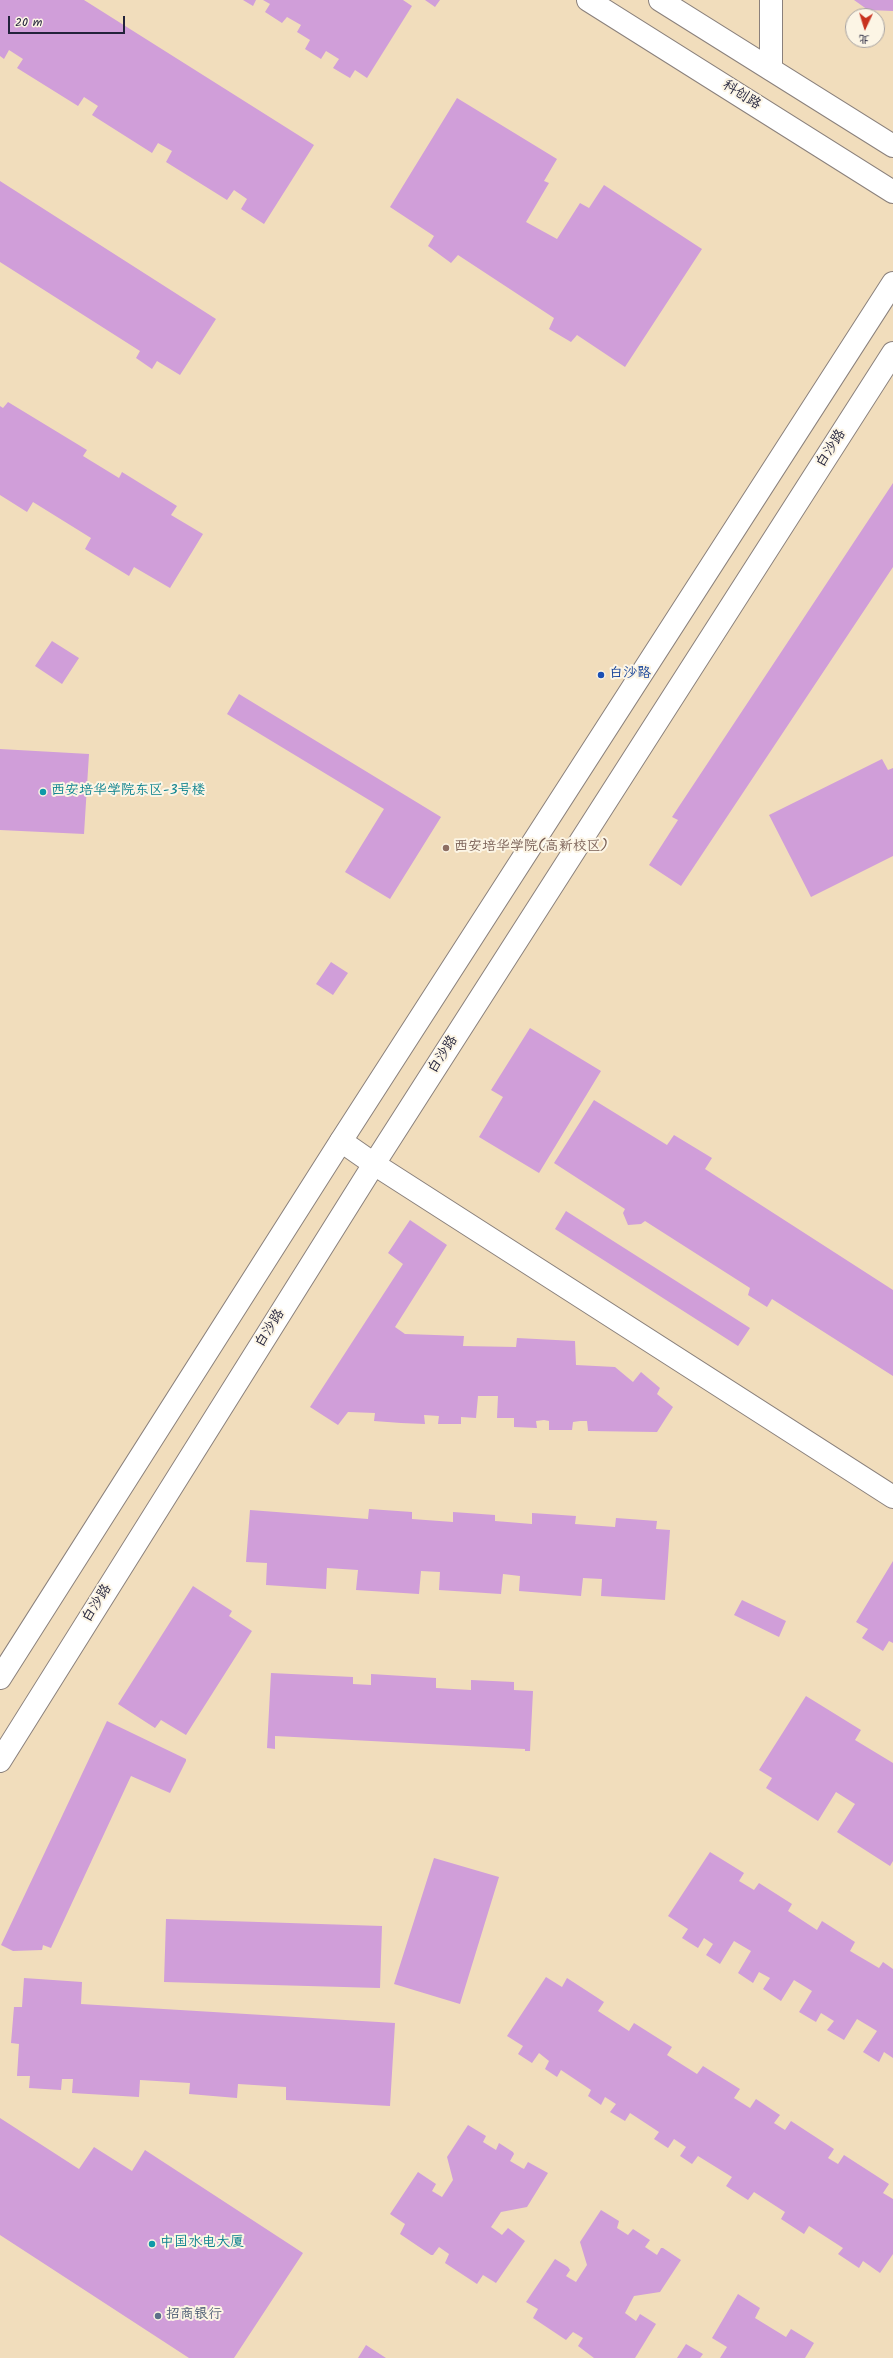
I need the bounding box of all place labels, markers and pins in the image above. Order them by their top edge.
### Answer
place label: 白沙路 [609,667,651,683]
marker: 白沙路 [596,670,606,680]
place label: 西安培华学院东区-3号楼 [51,784,205,800]
marker: 西安培华学院东区-3号楼 [38,787,48,797]
place label: 西安培华学院(高新校区) [454,840,608,856]
marker: 西安培华学院(高新校区) [441,843,451,853]
place label: 中国水电大厦 [160,2236,244,2252]
marker: 中国水电大厦 [147,2239,157,2249]
place label: 招商银行 [166,2308,222,2324]
marker: 招商银行 [153,2311,163,2321]

